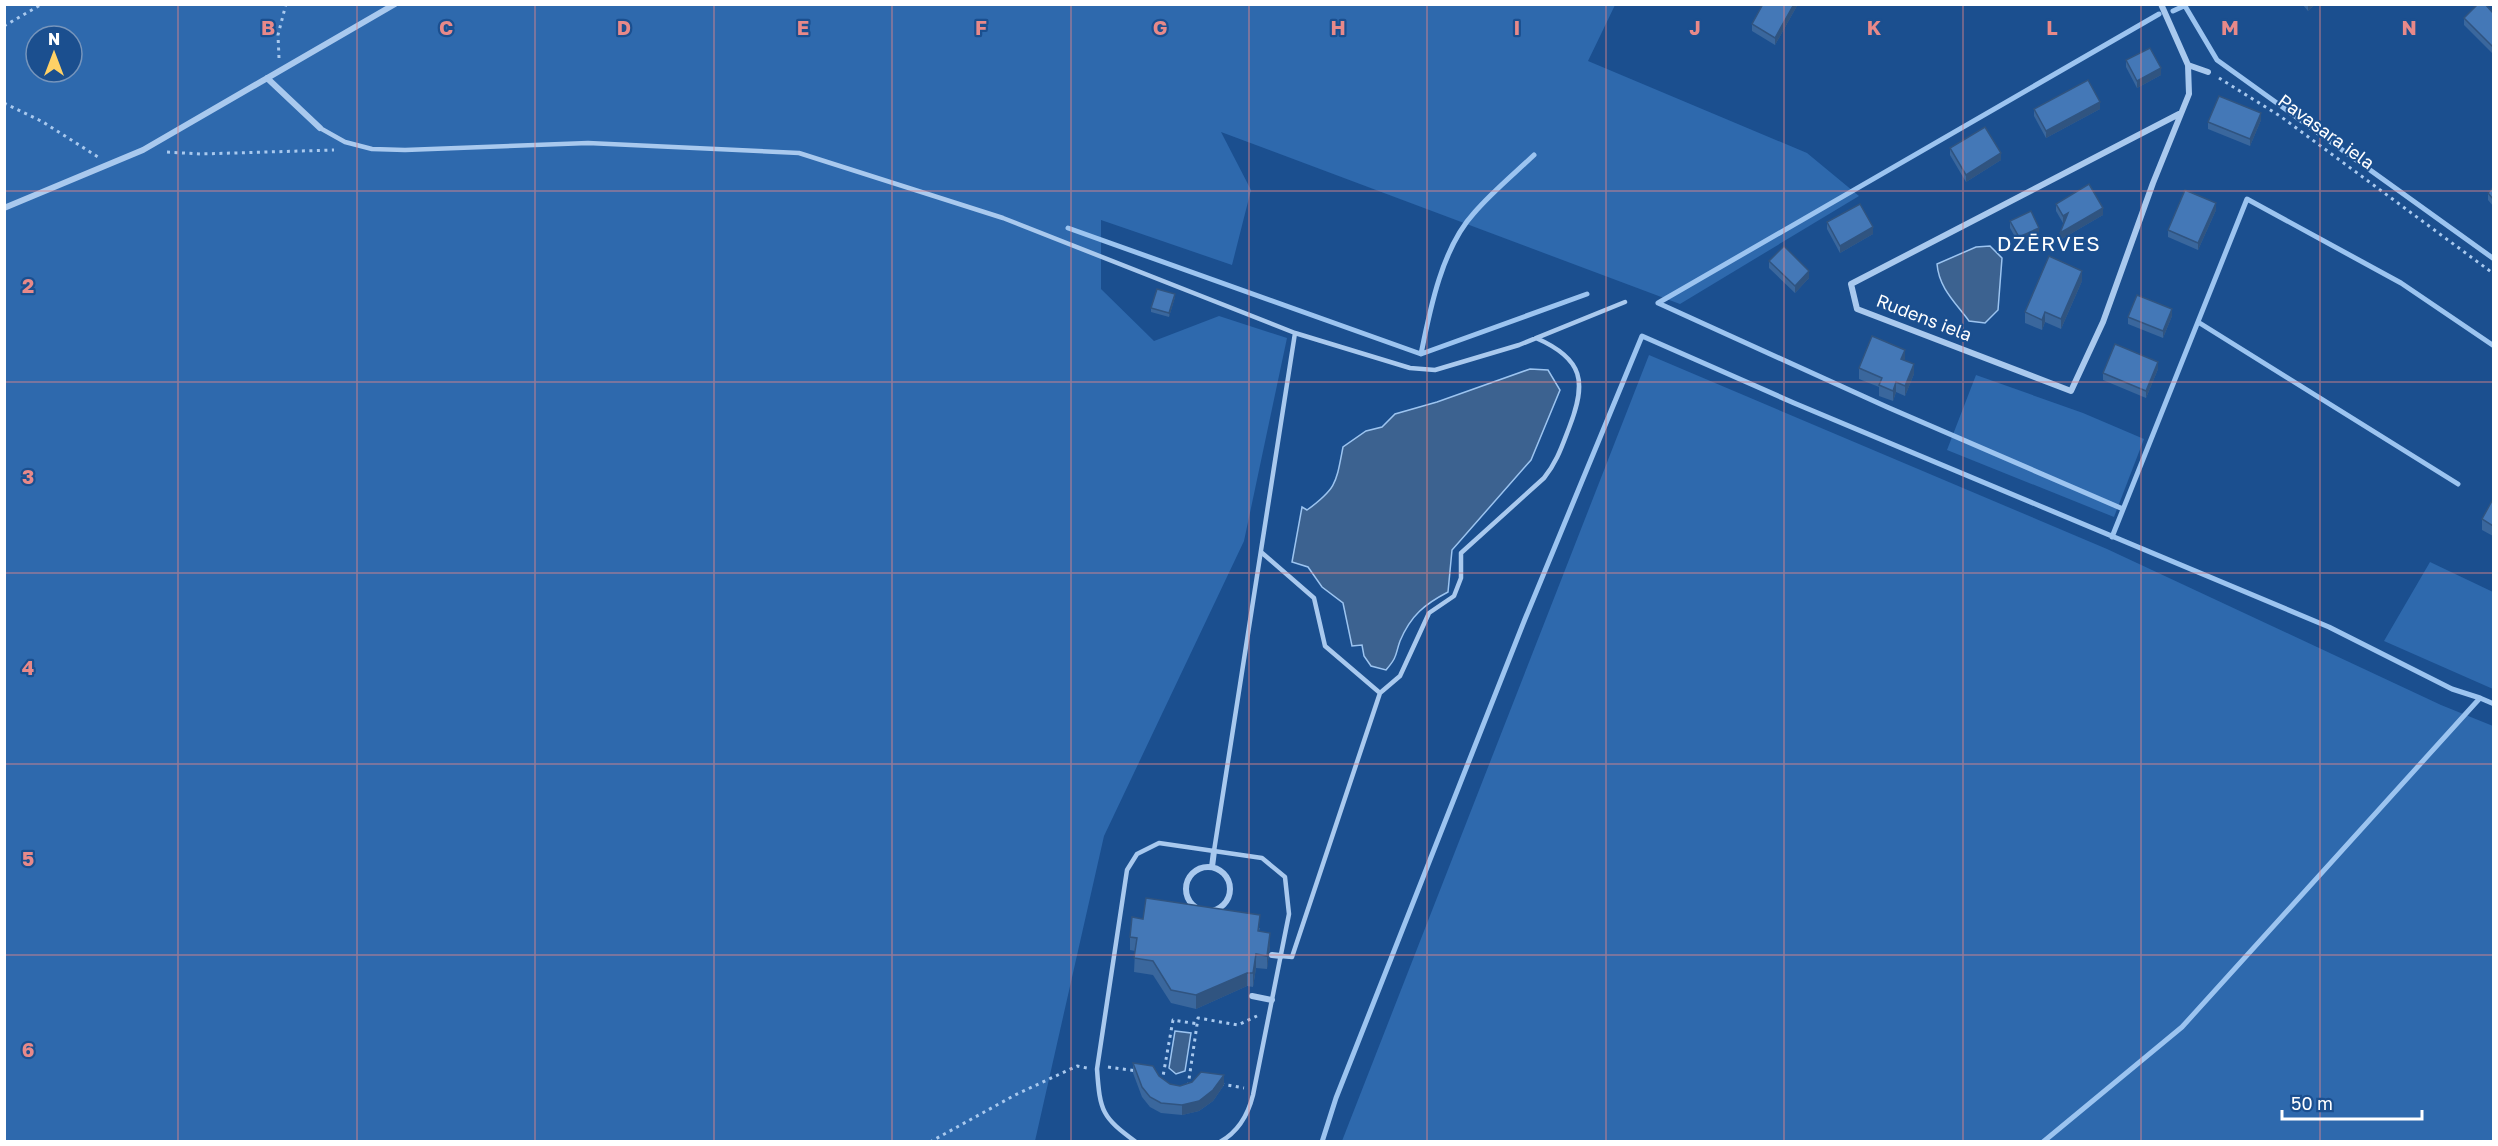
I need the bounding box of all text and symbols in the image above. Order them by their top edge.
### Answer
text: B [261,15,275,39]
text: C [439,15,453,39]
text: D [617,15,631,39]
text: E [797,15,809,39]
text: F [975,15,987,39]
text: G [1153,15,1167,39]
text: H [1330,15,1346,39]
text: I [1514,15,1520,39]
text: J [1689,15,1701,39]
text: K [1867,15,1882,39]
text: L [2046,15,2058,39]
text: M [2221,15,2239,39]
text: N [2401,15,2417,39]
north arrow [24,24,84,84]
text: N [48,29,60,49]
street label: Pavasara iela [2274,89,2379,173]
district label: DZĒRVES [1997,230,2101,256]
text: 2 [22,273,34,297]
street label: Rudens iela [1873,289,1975,345]
text: 3 [22,464,34,488]
text: 4 [22,655,34,679]
text: 5 [22,846,34,870]
text: 6 [22,1037,34,1061]
scale bar [2282,1083,2422,1121]
text: 50 m [2291,1092,2333,1114]

